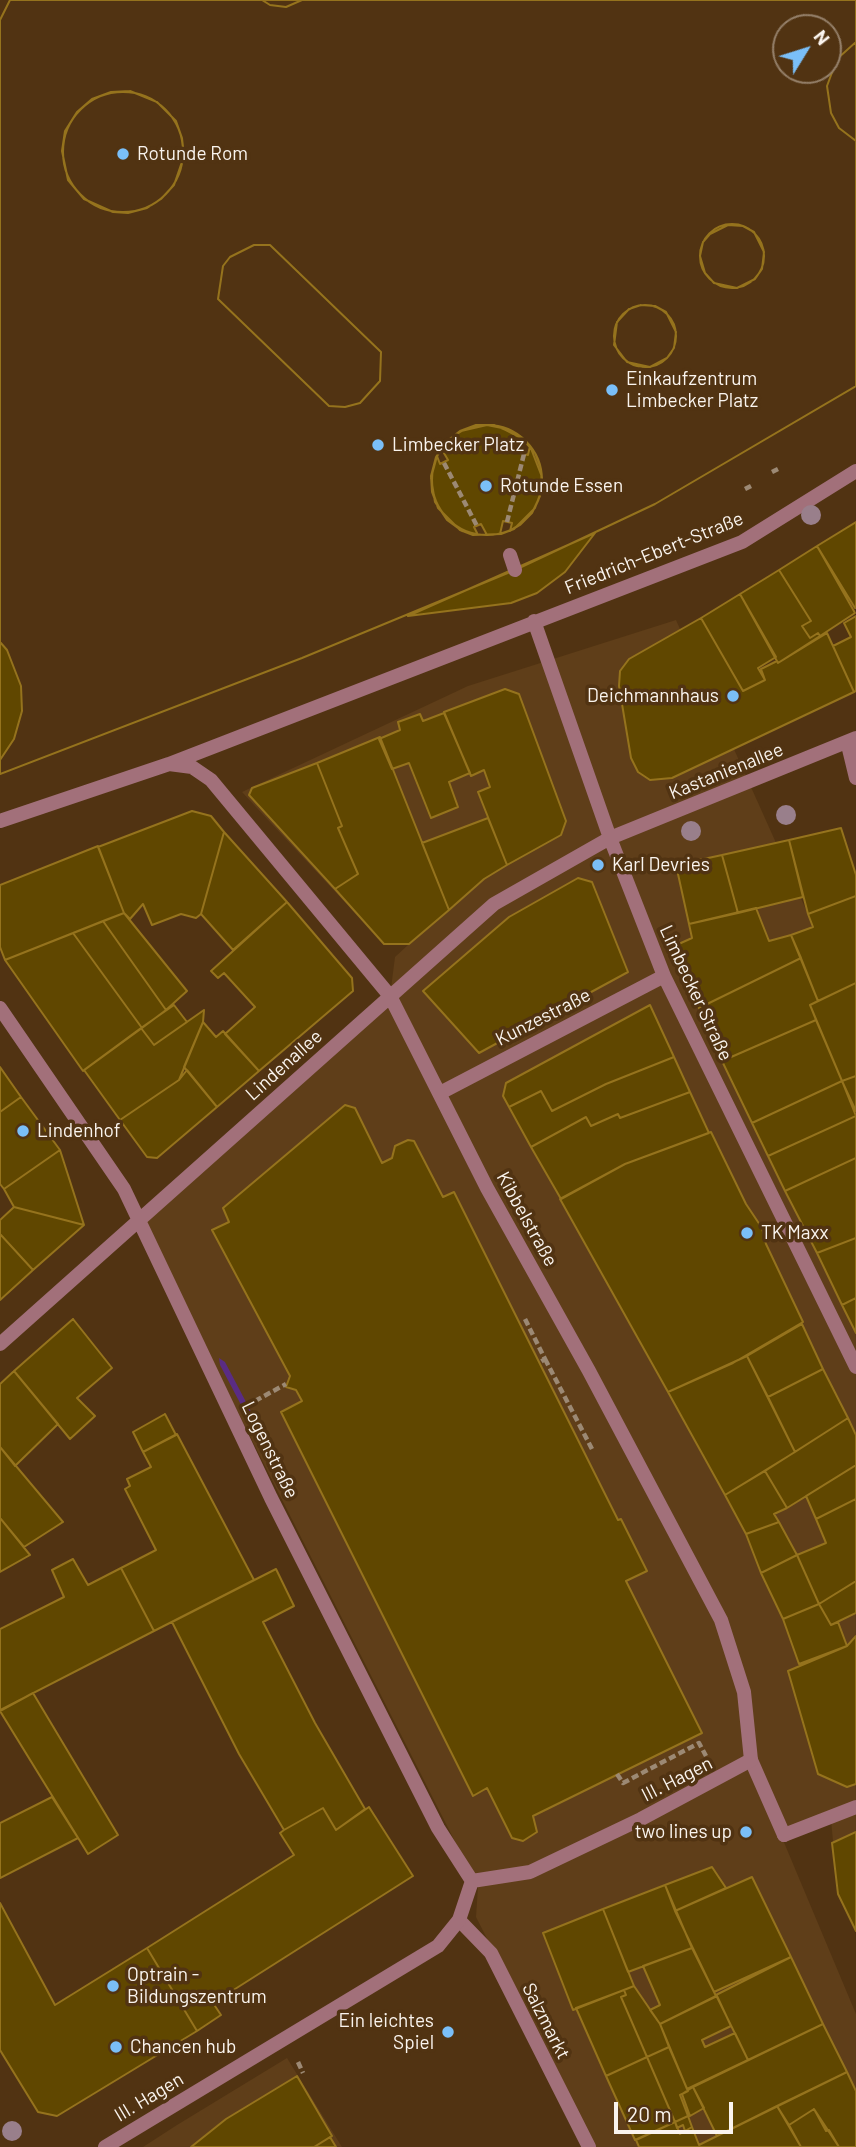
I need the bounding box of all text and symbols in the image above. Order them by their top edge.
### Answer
north arrow [772,14,842,84]
text: N [809,25,835,49]
place label: Rotunde Rom [137,143,248,165]
marker: Rotunde Rom [115,146,131,162]
place label: Einkaufzentrum Limbecker Platz [626,368,758,412]
marker: Einkaufzentrum Limbecker Platz [604,382,620,398]
place label: Limbecker Platz [392,434,524,456]
marker: Limbecker Platz [370,437,386,453]
place label: Rotunde Essen [500,475,623,497]
marker: Rotunde Essen [478,478,494,494]
street label: Friedrich-Ebert-Straße [561,507,747,599]
place label: Deichmannhaus [587,685,719,707]
marker: Deichmannhaus [725,688,741,704]
street label: Kastanienallee [666,738,786,804]
place label: Karl Devries [612,854,710,876]
marker: Karl Devries [590,857,606,873]
street label: Limbecker Straße [655,922,737,1064]
street label: Kunzestraße [492,983,594,1051]
street label: Lindenallee [241,1025,327,1105]
place label: Lindenhof [37,1120,121,1142]
marker: Lindenhof [15,1123,31,1139]
street label: Kibbelstraße [492,1168,562,1270]
place label: TK Maxx [761,1222,829,1244]
marker: TK Maxx [739,1225,755,1241]
street label: Logenstraße [237,1398,303,1502]
street label: III. Hagen [638,1751,716,1807]
place label: two lines up [635,1821,732,1843]
marker: two lines up [738,1824,754,1840]
place label: Optrain - Bildungszentrum [127,1964,267,2008]
marker: Optrain - Bildungszentrum [105,1978,121,1994]
street label: Salzmarkt [517,1979,575,2063]
place label: Ein leichtes Spiel [338,2010,434,2054]
marker: Ein leichtes Spiel [440,2024,456,2040]
place label: Chancen hub [130,2036,236,2058]
marker: Chancen hub [108,2039,124,2055]
street label: III. Hagen [110,2068,188,2126]
scale bar [618,2088,737,2132]
text: 20 m [627,2101,672,2126]

